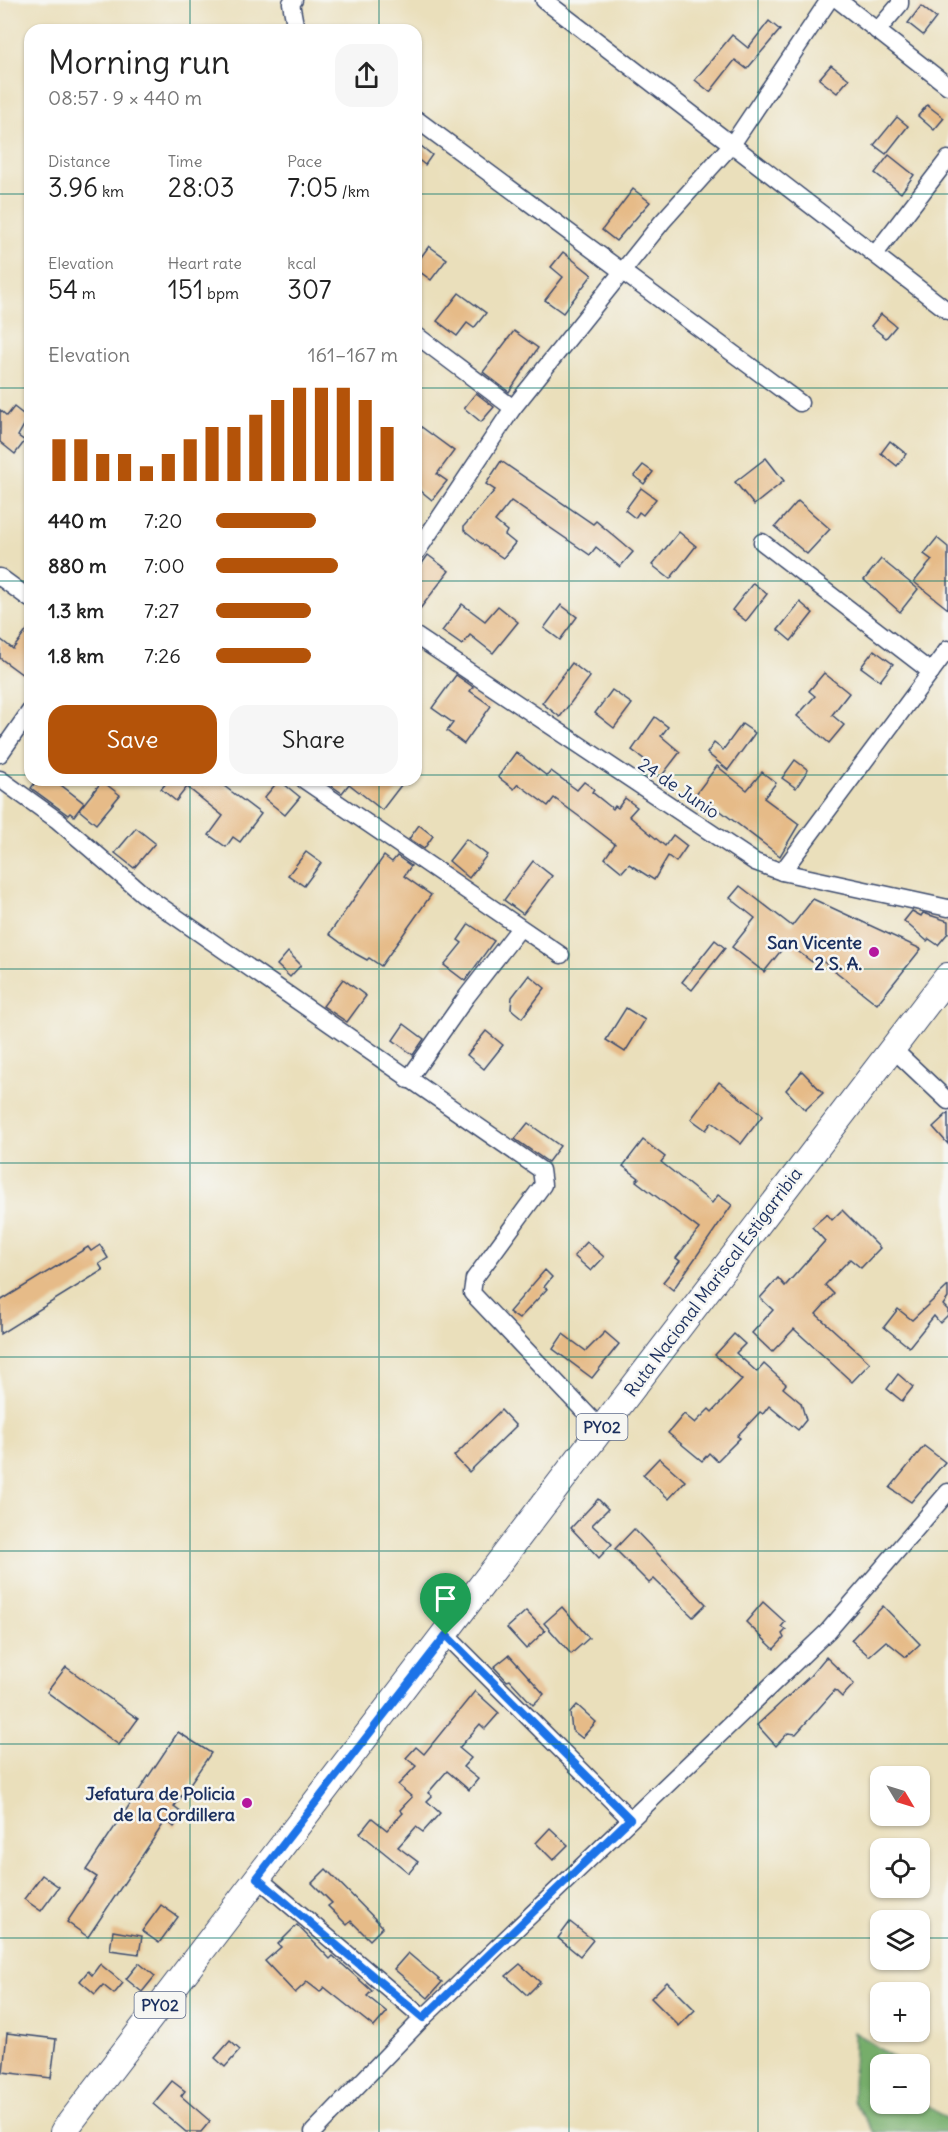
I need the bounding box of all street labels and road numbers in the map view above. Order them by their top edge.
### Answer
street label: 24 de Junio [634,752,724,824]
street label: Ruta Nacional Mariscal Estigarribia [619,1163,807,1401]
road number: PY02 [576,1414,628,1440]
road number: PY02 [134,1992,186,2018]

